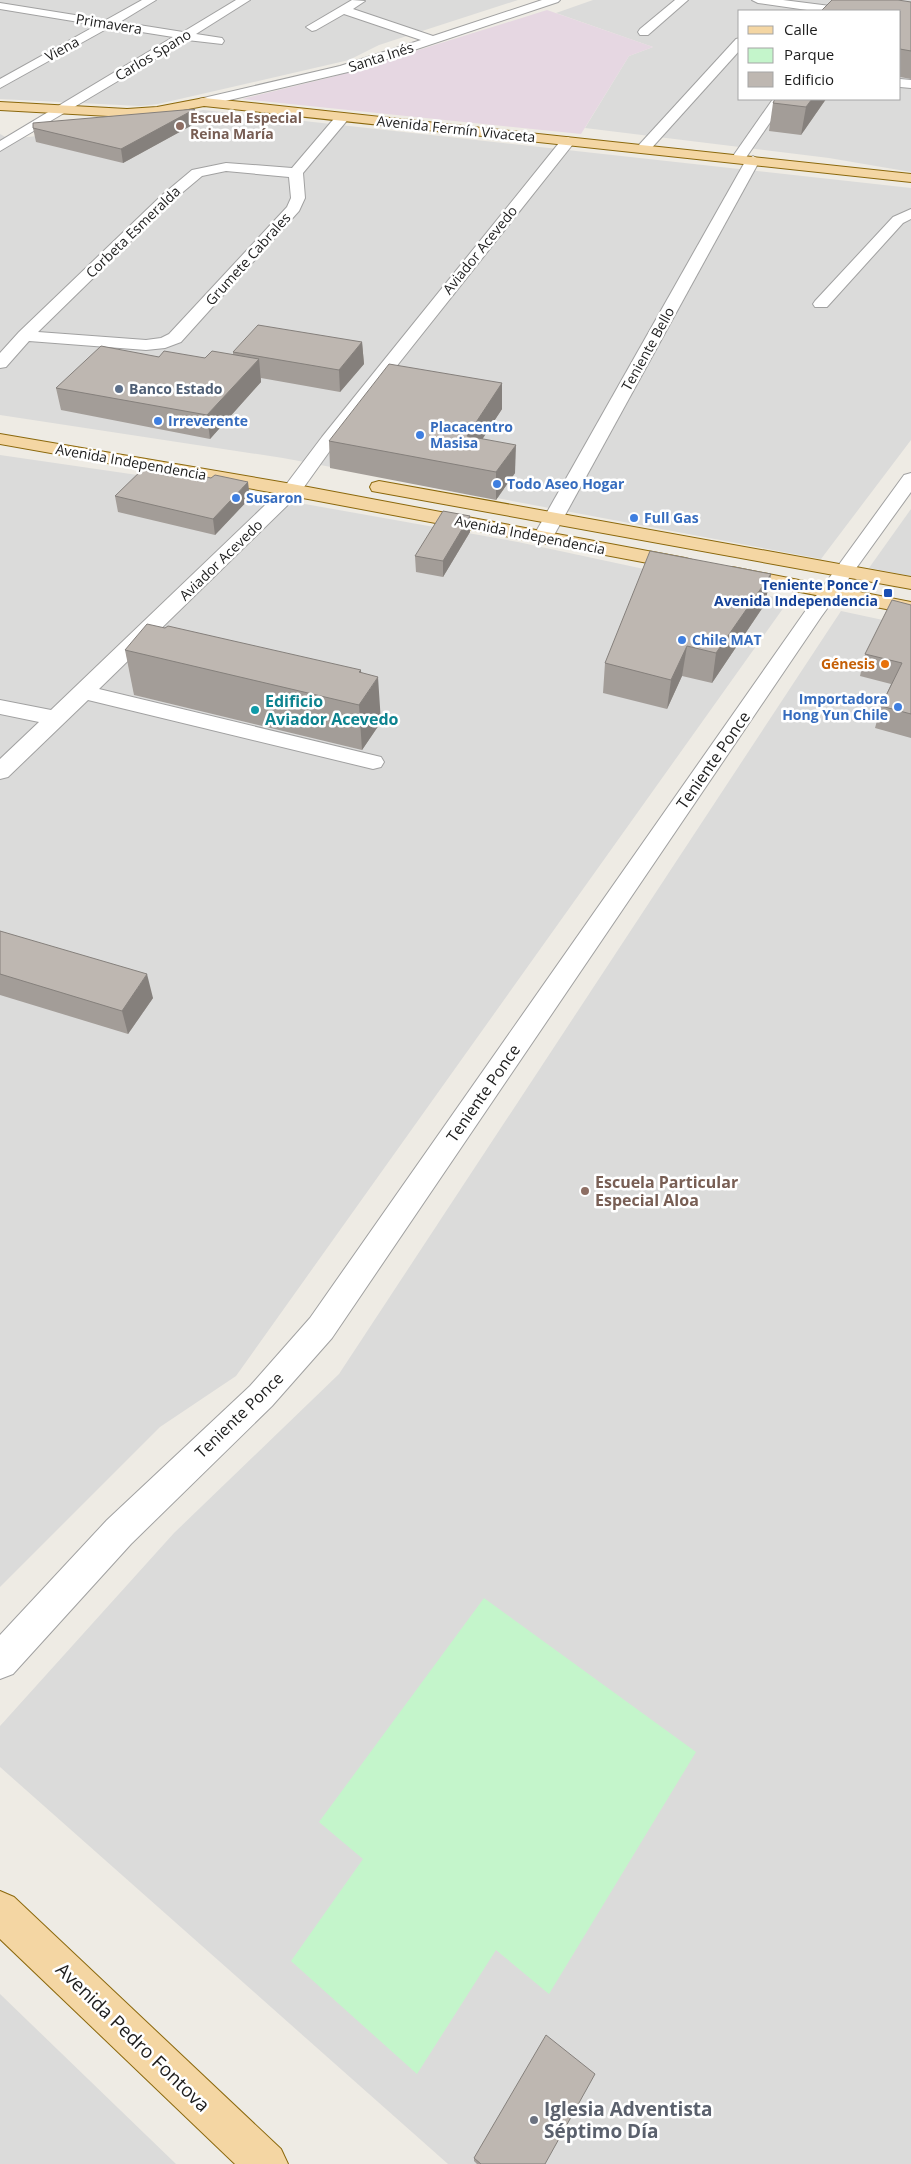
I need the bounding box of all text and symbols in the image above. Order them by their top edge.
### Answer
street label: Primavera [75,9,144,38]
legend [738,10,901,100]
text: Calle [784,19,818,39]
street label: Carlos Spano [111,24,194,85]
street label: Viena [41,32,82,66]
street label: Santa Inés [346,37,416,76]
text: Parque [784,44,834,64]
text: Edificio [784,69,834,89]
place label: Escuela Especial Reina María [190,108,302,143]
street label: Avenida Fermín Vivaceta [376,111,536,146]
marker: Escuela Especial Reina María [174,120,186,132]
street label: Corbeta Esmeralda [81,182,184,282]
street label: Aviador Acevedo [438,201,521,298]
street label: Grumete Cabrales [201,208,295,309]
street label: Teniente Bello [617,303,678,394]
place label: Banco Estado [129,379,223,398]
marker: Banco Estado [113,383,125,395]
place label: Irreverente [168,411,248,430]
marker: Irreverente [152,415,164,427]
place label: Placacentro Masisa [430,417,513,452]
marker: Placacentro Masisa [414,429,426,441]
street label: Avenida Independencia [54,439,208,484]
place label: Todo Aseo Hogar [507,474,625,493]
marker: Todo Aseo Hogar [491,478,503,490]
place label: Susaron [246,488,303,507]
marker: Susaron [230,492,242,504]
place label: Full Gas [644,508,699,527]
street label: Avenida Independencia [453,511,607,558]
marker: Full Gas [628,512,640,524]
street label: Aviador Acevedo [175,515,266,604]
place label: Teniente Ponce / Avenida Independencia [714,575,878,610]
marker: Teniente Ponce / Avenida Independencia [882,587,894,599]
place label: Chile MAT [692,630,762,649]
marker: Chile MAT [676,634,688,646]
place label: Génesis [821,654,875,673]
marker: Génesis [879,658,891,670]
place label: Importadora Hong Yun Chile [782,689,888,724]
place label: Edificio Aviador Acevedo [265,690,399,730]
marker: Importadora Hong Yun Chile [892,701,904,713]
marker: Edificio Aviador Acevedo [249,704,261,716]
street label: Teniente Ponce [671,707,755,813]
street label: Teniente Ponce [441,1040,525,1146]
place label: Escuela Particular Especial Aloa [595,1171,738,1211]
marker: Escuela Particular Especial Aloa [579,1185,591,1197]
street label: Teniente Ponce [190,1367,288,1463]
street label: Avenida Pedro Fontova [50,1957,216,2117]
place label: Iglesia Adventista Séptimo Día [544,2096,713,2144]
marker: Iglesia Adventista Séptimo Día [528,2114,540,2126]

